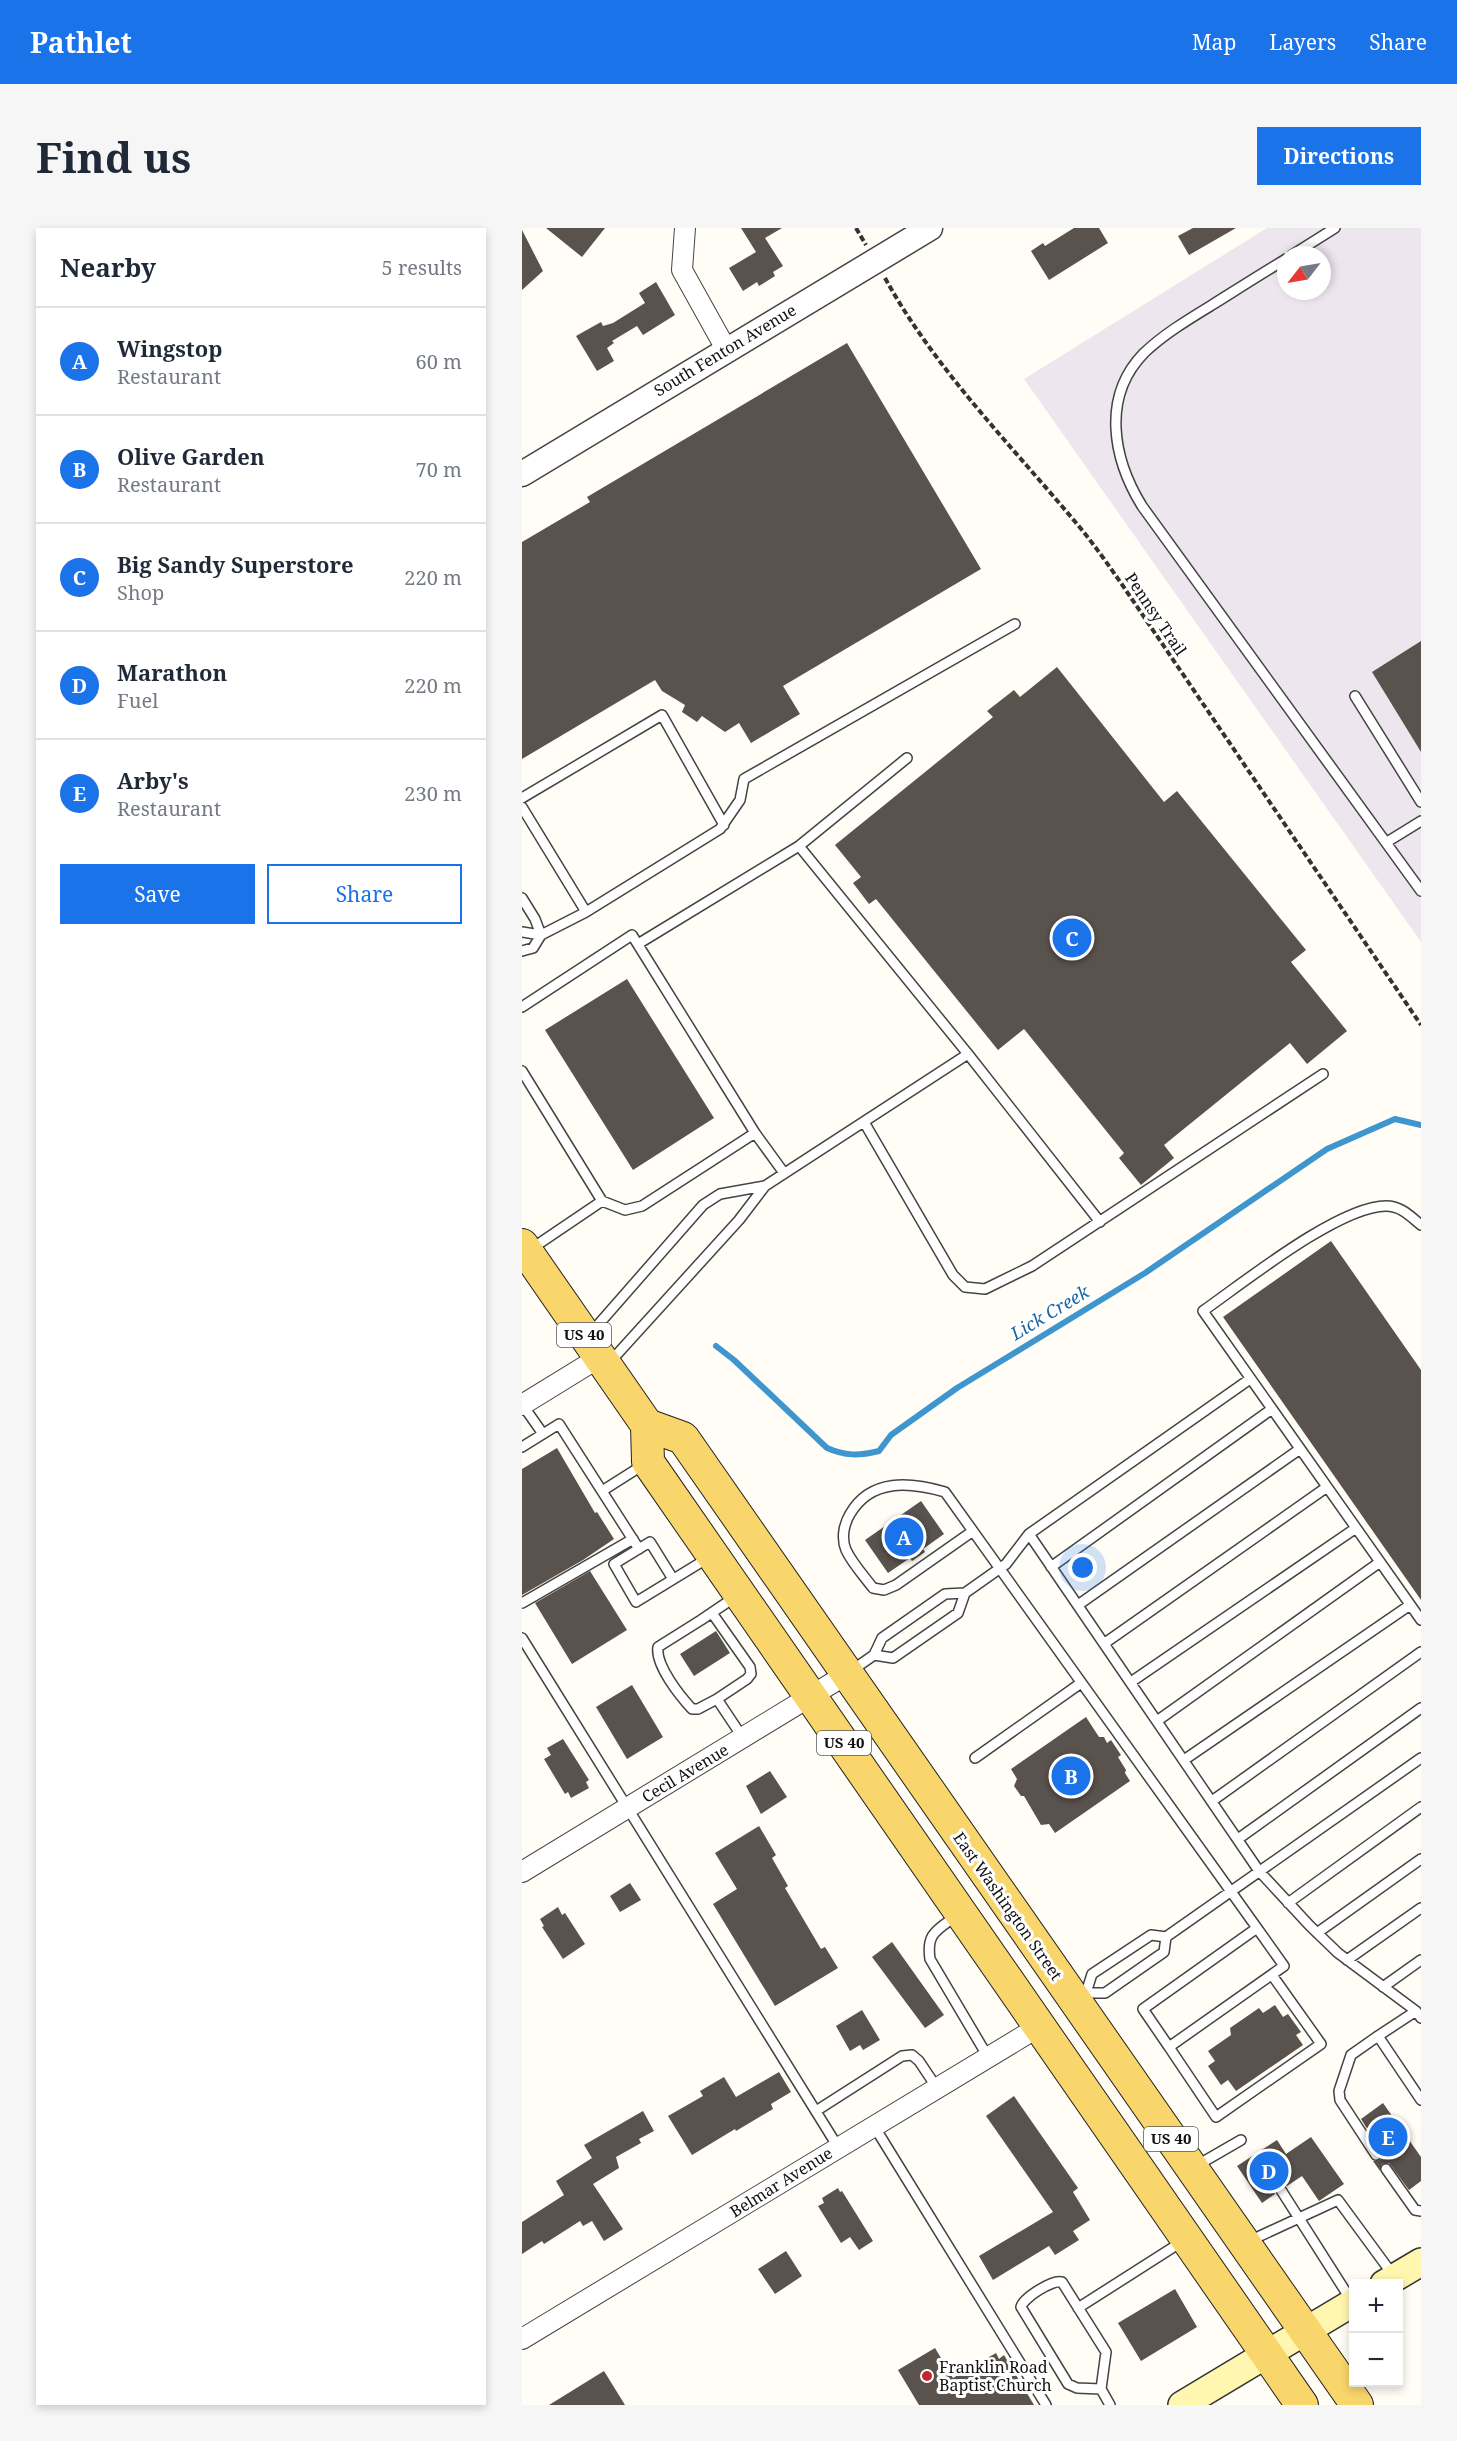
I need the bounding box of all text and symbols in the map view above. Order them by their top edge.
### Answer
text: Pathlet [30,23,132,61]
text: Map [1192,28,1236,56]
text: Layers [1269,28,1336,56]
text: Share [1369,28,1427,56]
button: Directions [1257,127,1421,185]
text: Find us [36,128,191,185]
north arrow [1277,246,1331,300]
text: Nearby [60,249,156,285]
text: 5 results [382,254,462,281]
street label: South Fenton Avenue [650,299,800,401]
text: Wingstop [117,333,222,363]
text: A [72,348,87,375]
text: 60 m [416,348,462,375]
text: Restaurant [117,363,221,390]
text: Olive Garden [117,441,265,471]
text: B [73,456,86,483]
text: 70 m [416,456,462,483]
text: Restaurant [117,471,221,498]
text: Big Sandy Superstore [117,549,354,579]
text: C [73,564,86,591]
text: 220 m [404,564,462,591]
street label: Pennsy Trail [1120,568,1192,660]
text: Shop [117,579,164,606]
text: Marathon [117,657,227,687]
text: D [72,672,87,699]
text: 220 m [404,672,462,699]
text: Fuel [117,687,158,714]
text: Arby's [117,765,189,795]
text: E [73,780,86,807]
text: 230 m [404,780,462,807]
text: Restaurant [117,795,221,822]
button: Save [60,864,255,924]
button: Share [267,864,462,924]
pin: C [1052,916,1092,960]
water label: Lick Creek [1005,1279,1094,1346]
road number: US 40 [557,1323,611,1347]
pin: A [884,1514,923,1560]
your location [1068,1553,1097,1582]
road number: US 40 [817,1731,871,1755]
street label: Cecil Avenue [637,1738,733,1808]
pin: B [1052,1754,1090,1798]
street label: East Washington Street [949,1828,1068,1985]
pin: E [1368,2114,1408,2160]
road number: US 40 [1144,2127,1198,2151]
street label: Belmar Avenue [726,2142,836,2222]
pin: D [1250,2148,1288,2194]
map controls [1349,2279,1403,2387]
button: + [1349,2279,1403,2333]
button: − [1349,2333,1403,2387]
place label: Franklin Road Baptist Church [939,2356,1052,2396]
marker: Franklin Road Baptist Church [920,2369,934,2383]

